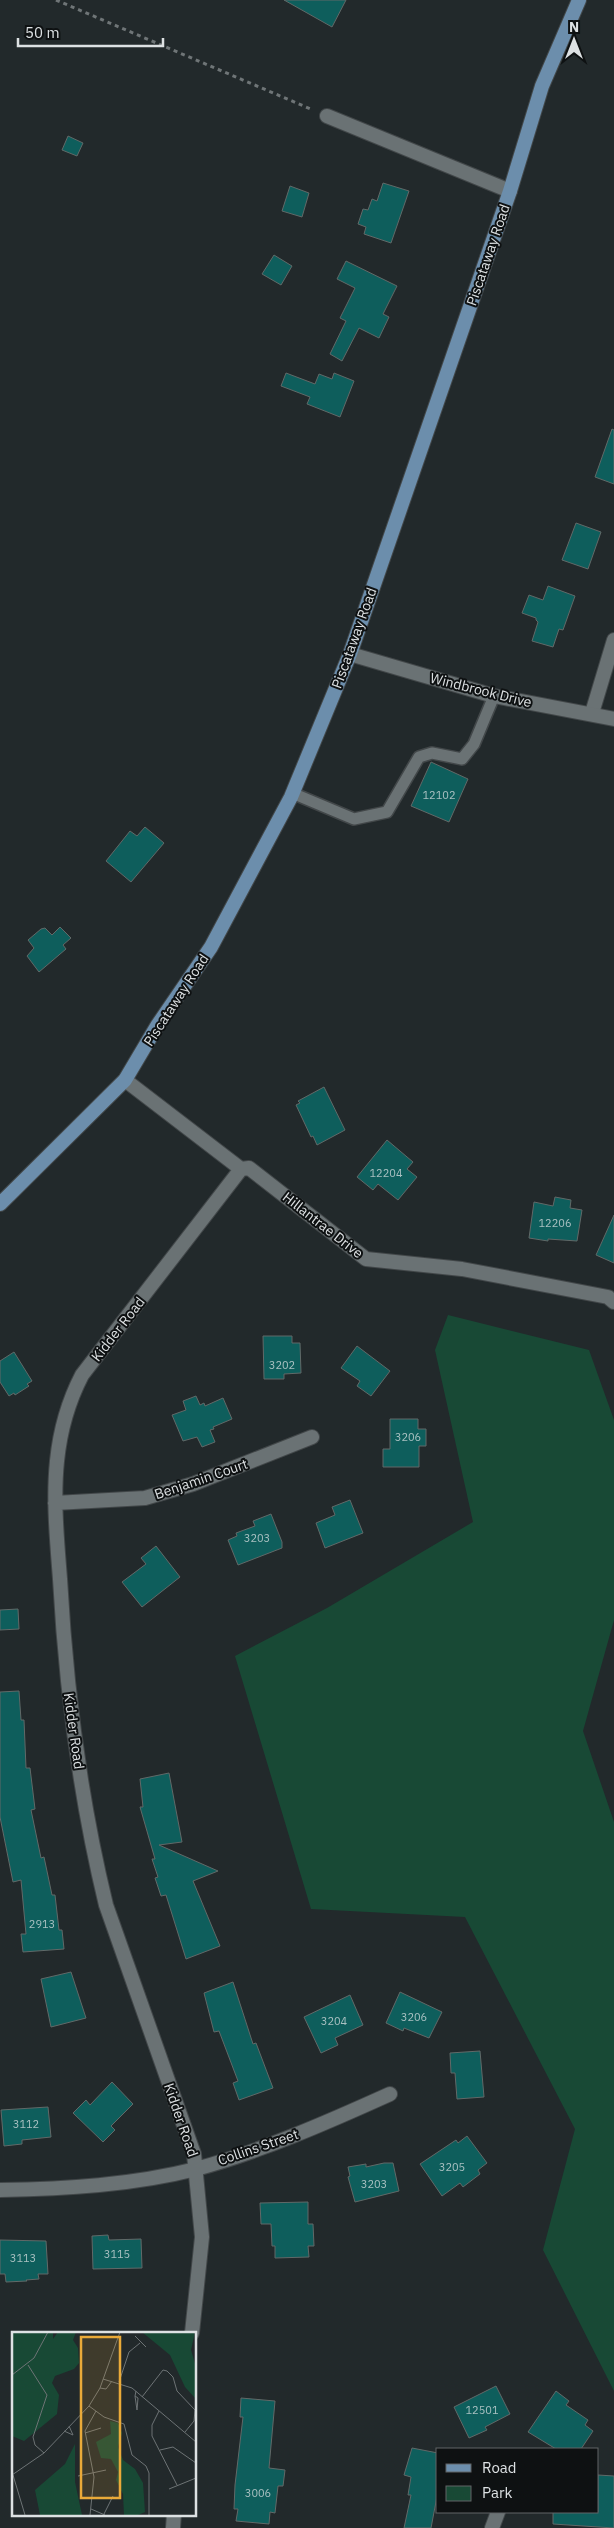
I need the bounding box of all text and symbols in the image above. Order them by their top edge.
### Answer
scale bar [18,15,162,47]
north arrow [549,15,599,65]
text: N [569,18,579,36]
text: 50 m [25,23,60,42]
street label: Piscataway Road [462,202,514,308]
street label: Piscataway Road [327,585,381,691]
street label: Windbrook Drive [428,669,534,711]
house number: 12102 [423,788,456,802]
street label: Piscataway Road [140,951,212,1049]
house number: 12204 [370,1166,403,1180]
street label: Hillantrae Drive [279,1188,367,1262]
house number: 12206 [539,1216,572,1230]
street label: Kidder Road [87,1293,149,1365]
house number: 3202 [269,1358,295,1372]
house number: 3206 [395,1430,421,1444]
street label: Benjamin Court [152,1455,250,1503]
house number: 3203 [244,1531,270,1545]
street label: Kidder Road [60,1692,88,1770]
house number: 2913 [29,1917,55,1931]
house number: 3206 [401,2010,427,2024]
house number: 3204 [321,2014,348,2028]
street label: Kidder Road [160,2081,202,2159]
house number: 3112 [13,2117,39,2131]
street label: Collins Street [215,2125,301,2169]
house number: 3205 [439,2160,465,2174]
house number: 3203 [361,2177,387,2191]
house number: 3115 [104,2247,130,2261]
house number: 3113 [10,2251,36,2265]
inset map [12,2332,196,2516]
house number: 12501 [466,2403,499,2417]
legend [436,2448,599,2513]
text: Road [482,2458,517,2477]
text: Park [482,2483,512,2502]
house number: 3006 [245,2486,271,2500]

